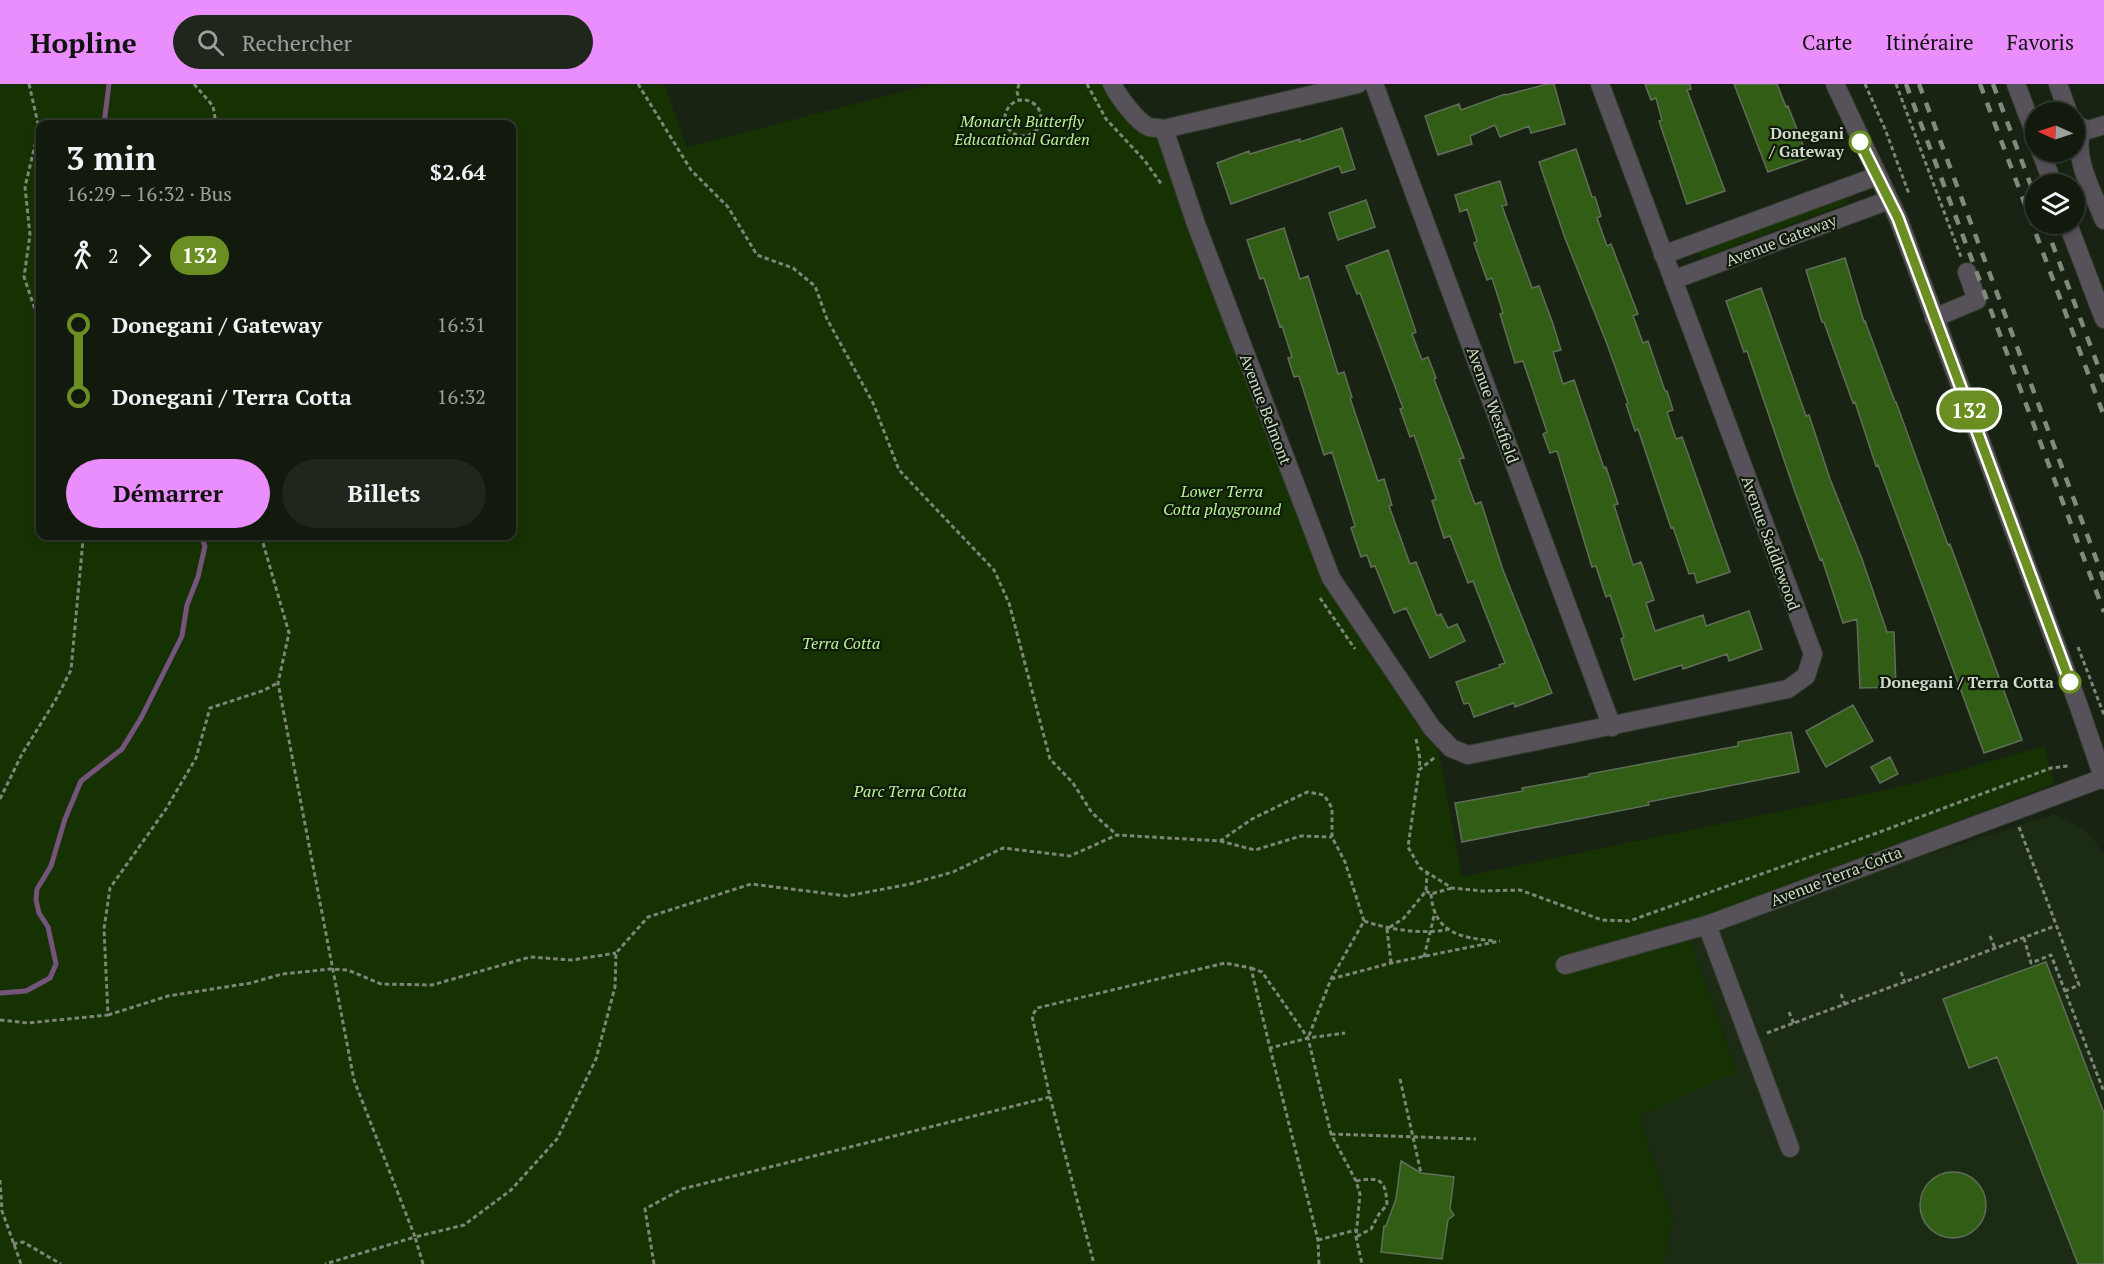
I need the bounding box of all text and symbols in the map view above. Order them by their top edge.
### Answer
search box [173,15,593,69]
text: Hopline [30,24,137,61]
icon: search [194,26,227,59]
text: Rechercher [242,28,352,57]
text: Carte [1802,28,1852,56]
text: Itinéraire [1885,28,1974,56]
text: Favoris [2007,28,2074,56]
north arrow [2025,102,2085,162]
map controls [2025,102,2085,234]
park label: Monarch Butterfly Educational Garden [953,110,1090,150]
place label: Donegani / Gateway [1768,122,1845,162]
marker: Donegani / Gateway [1849,131,1871,153]
text: 3 min [66,136,156,179]
text: $2.64 [430,157,486,186]
button: layers [2025,174,2085,234]
text: 16:29 – 16:32 · Bus [66,180,232,207]
street label: Avenue Gateway [1722,208,1840,271]
icon: walk [66,239,99,272]
icon: forward [128,239,161,272]
text: 132 [182,241,217,269]
text: 2 [108,242,119,269]
text: Donegani / Gateway [112,310,322,339]
text: 16:31 [437,311,486,338]
street label: Avenue Westfield [1462,344,1524,466]
street label: Avenue Belmont [1235,350,1297,468]
text: Donegani / Terra Cotta [112,382,352,411]
text: 16:32 [437,383,486,410]
line badge: 132 [1934,390,2004,430]
text: 132 [1951,396,1987,424]
button: Démarrer [66,459,270,528]
button: Billets [282,459,486,528]
street label: Avenue Saddlewood [1736,473,1806,613]
park label: Lower Terra Cotta playground [1163,480,1282,520]
park label: Terra Cotta [802,632,880,654]
place label: Donegani / Terra Cotta [1880,671,2054,693]
marker: Donegani / Terra Cotta [2059,671,2081,693]
park label: Parc Terra Cotta [853,780,966,802]
street label: Avenue Terra-Cotta [1767,841,1905,911]

